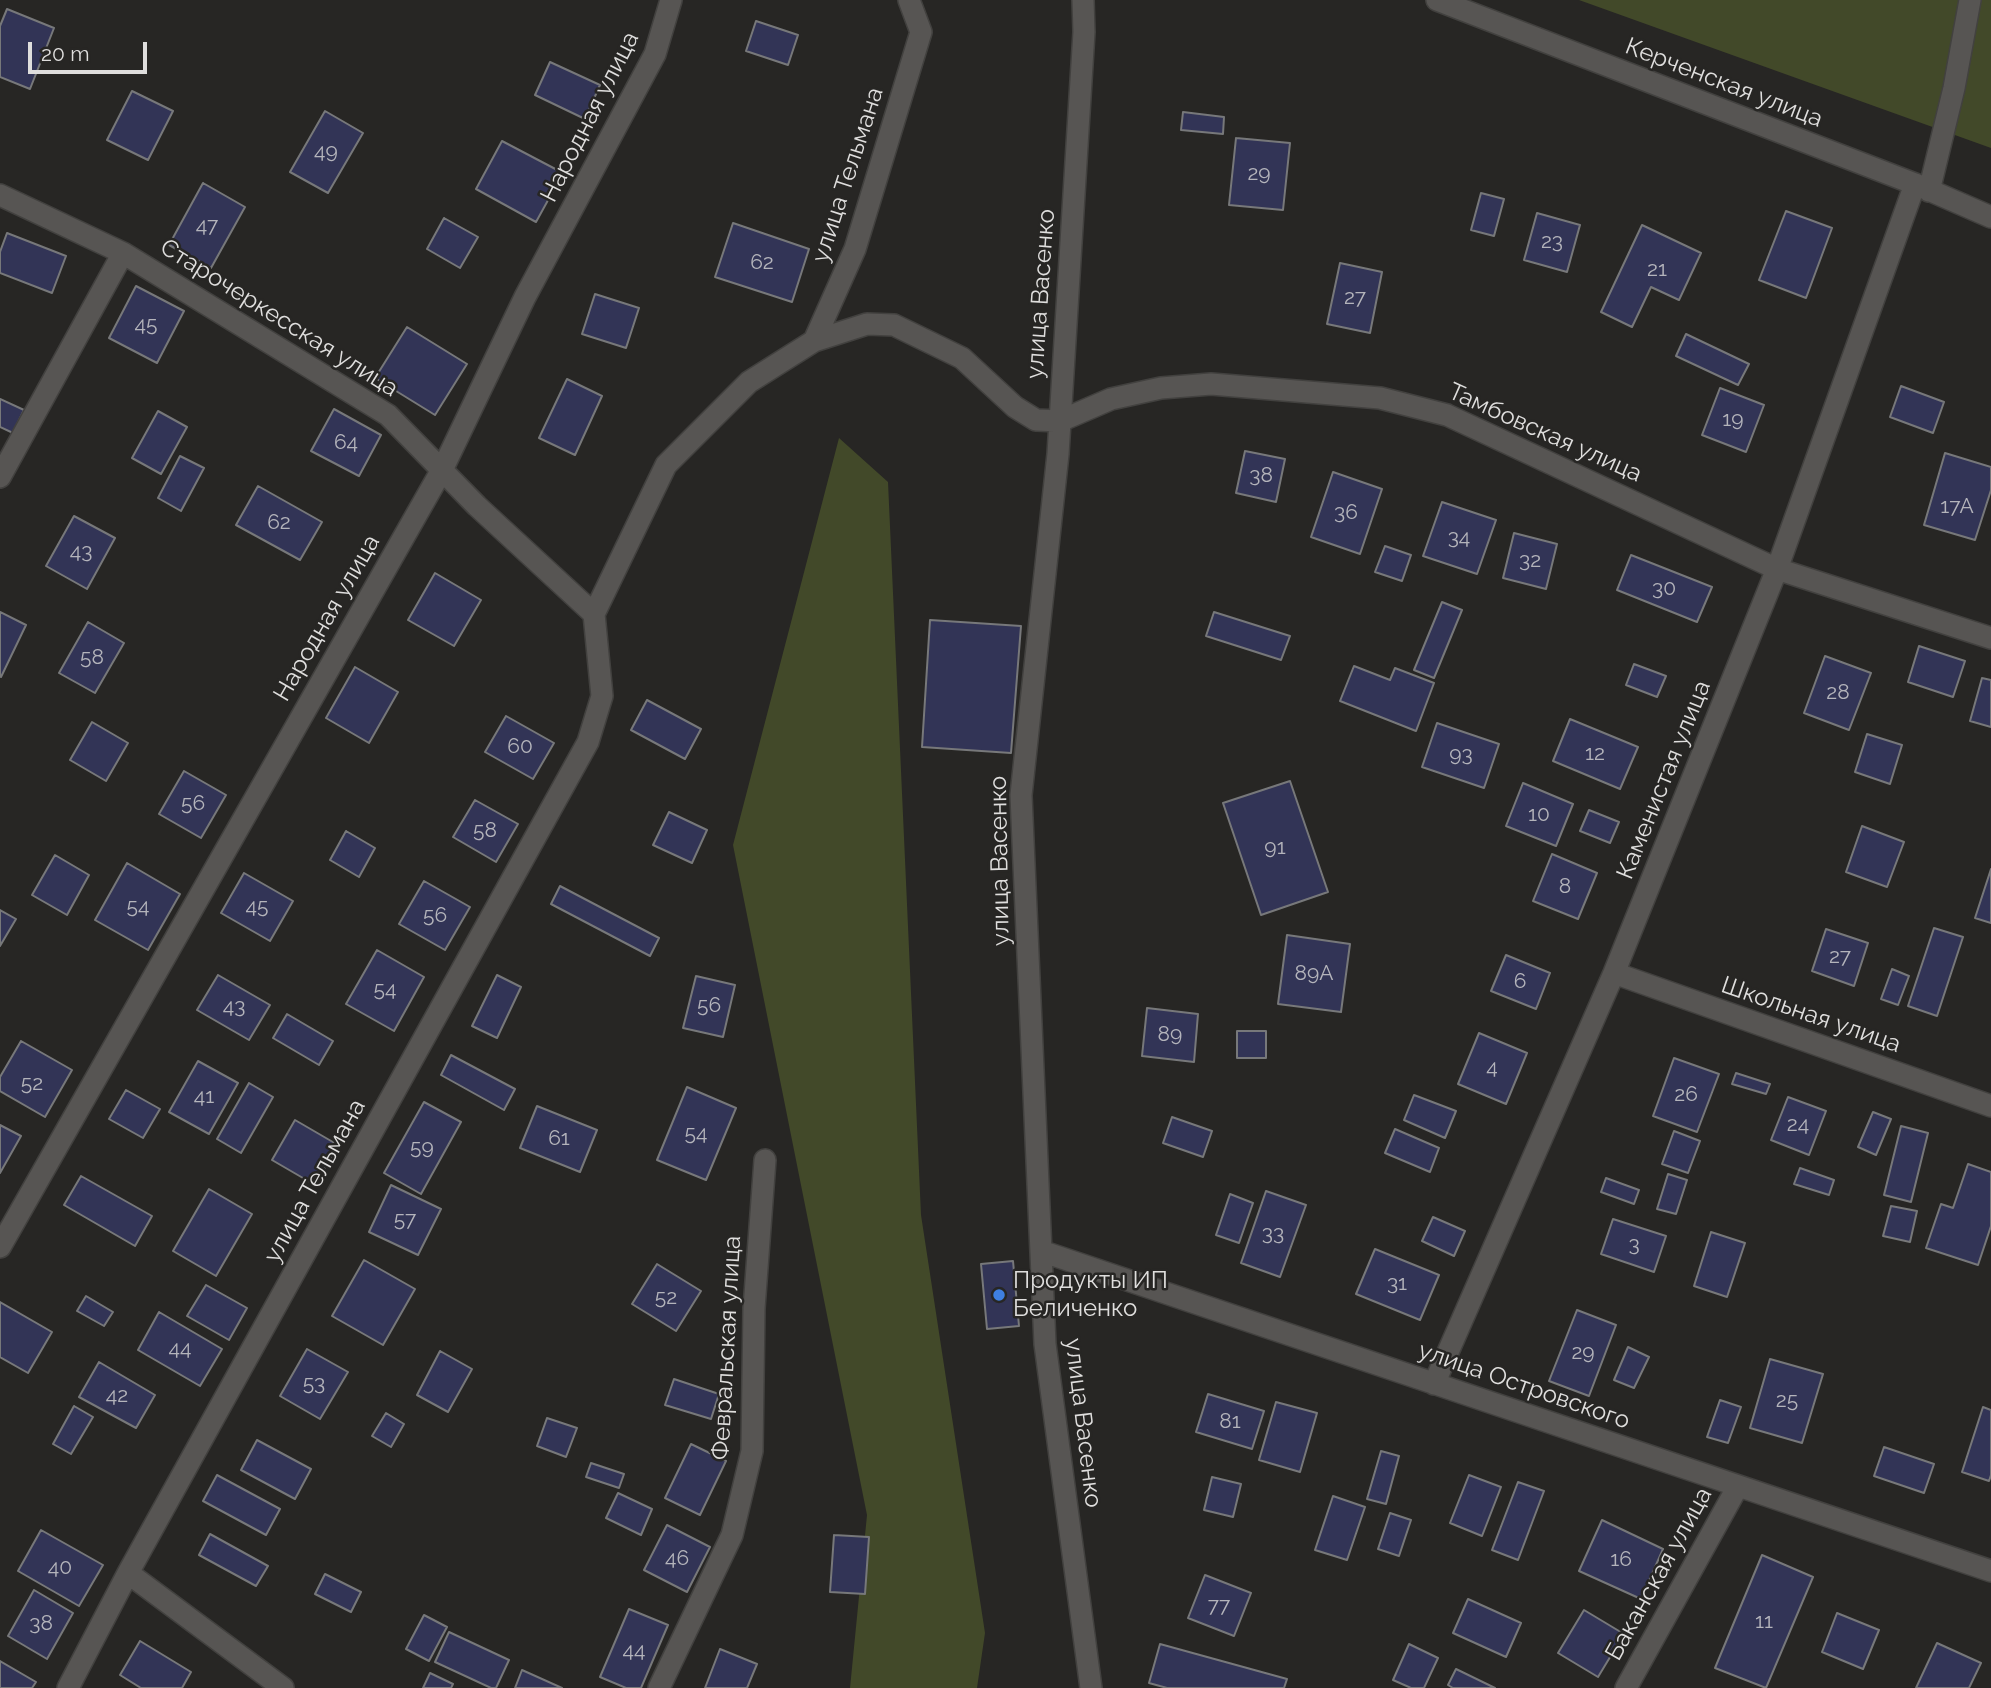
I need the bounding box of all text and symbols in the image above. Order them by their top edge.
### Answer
street label: Народная улица [535,27,645,207]
scale bar [32,28,150,72]
street label: Керченская улица [1621,32,1827,134]
text: 20 m [41,41,89,66]
street label: улица Тельмана [806,84,890,266]
house number: 49 [314,139,338,165]
house number: 29 [1247,161,1271,187]
street label: улица Васенко [1021,208,1061,380]
house number: 47 [196,213,218,239]
house number: 23 [1541,229,1563,255]
street label: Старочеркесская улица [155,233,403,403]
house number: 62 [750,250,774,276]
house number: 21 [1647,257,1667,283]
house number: 27 [1344,285,1366,311]
house number: 45 [135,312,157,338]
street label: Тамбовская улица [1444,377,1646,489]
house number: 19 [1722,407,1744,433]
house number: 64 [334,430,358,456]
house number: 38 [1249,463,1273,489]
house number: 17А [1940,494,1974,520]
house number: 36 [1334,500,1358,526]
house number: 62 [267,510,291,536]
house number: 34 [1448,525,1470,551]
street label: Народная улица [268,530,386,706]
house number: 43 [70,539,92,565]
house number: 32 [1519,548,1541,574]
house number: 30 [1652,576,1676,602]
house number: 58 [80,645,104,671]
street label: Каменистая улица [1611,677,1717,883]
house number: 28 [1826,680,1850,706]
house number: 60 [507,734,533,760]
house number: 12 [1585,741,1605,767]
house number: 93 [1449,742,1473,768]
street label: улица Васенко [984,776,1016,946]
house number: 56 [181,791,205,817]
house number: 10 [1528,802,1550,828]
house number: 58 [473,818,497,844]
house number: 91 [1264,835,1286,861]
house number: 8 [1559,874,1571,900]
house number: 54 [127,894,149,920]
house number: 45 [246,894,268,920]
house number: 56 [423,903,447,929]
house number: 27 [1829,944,1851,970]
house number: 89А [1295,961,1333,987]
house number: 6 [1514,969,1526,995]
street label: Школьная улица [1718,971,1904,1059]
house number: 54 [374,977,396,1003]
house number: 56 [697,993,721,1019]
house number: 43 [223,994,245,1020]
house number: 89 [1158,1022,1182,1048]
house number: 4 [1486,1055,1498,1081]
house number: 52 [21,1071,43,1097]
house number: 26 [1674,1082,1698,1108]
house number: 41 [194,1084,214,1110]
street label: улица Тельмана [258,1094,372,1268]
house number: 24 [1787,1112,1809,1138]
house number: 54 [685,1121,707,1147]
house number: 61 [548,1126,570,1152]
house number: 59 [410,1135,434,1161]
house number: 57 [394,1207,416,1233]
house number: 33 [1262,1221,1284,1247]
house number: 3 [1628,1232,1640,1258]
street label: Февральская улица [707,1235,747,1461]
place label: Продукты ИП Беличенко [1013,1267,1168,1323]
house number: 31 [1387,1271,1407,1297]
house number: 52 [655,1285,677,1311]
marker: Продукты ИП Беличенко [991,1287,1007,1303]
house number: 44 [169,1336,191,1362]
street label: улица Островского [1414,1336,1634,1436]
street label: улица Васенко [1058,1337,1108,1509]
house number: 29 [1571,1340,1595,1366]
house number: 53 [303,1371,325,1397]
house number: 42 [106,1383,128,1409]
house number: 25 [1776,1388,1798,1414]
house number: 81 [1219,1409,1241,1435]
street label: Баканская улица [1600,1482,1718,1666]
house number: 46 [665,1546,689,1572]
house number: 16 [1610,1547,1632,1573]
house number: 40 [48,1555,72,1581]
house number: 77 [1208,1593,1230,1619]
house number: 11 [1755,1609,1773,1635]
house number: 38 [29,1611,53,1637]
house number: 44 [623,1638,645,1664]

